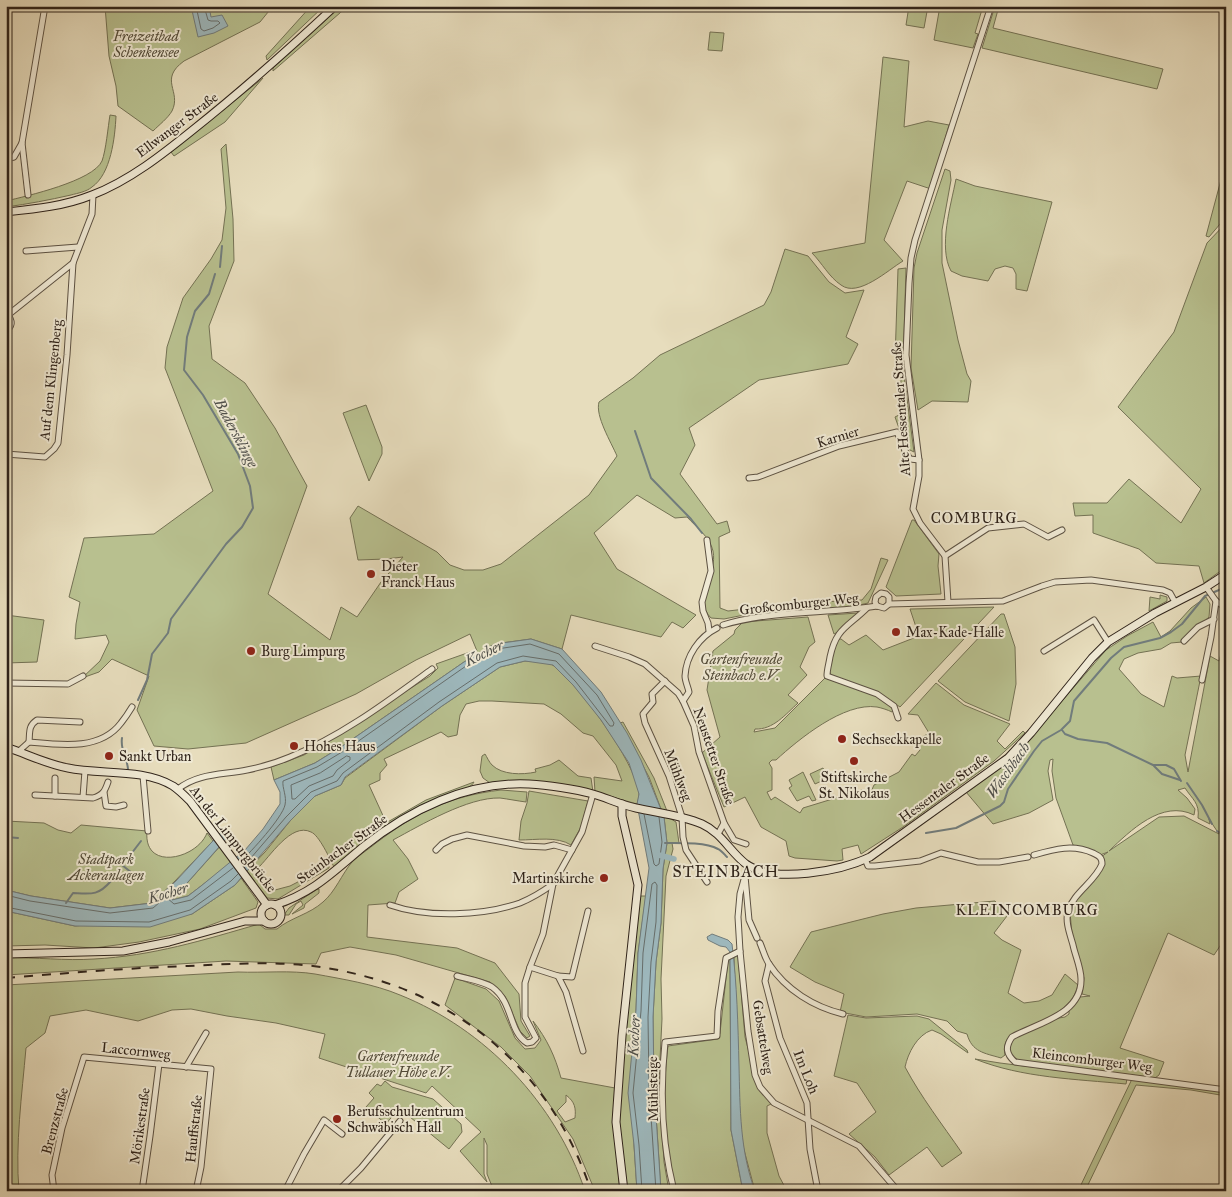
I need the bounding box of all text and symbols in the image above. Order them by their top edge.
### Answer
park label: Freizeitbad Schenkensee [112,28,180,61]
street label: Ellwanger Straße [133,89,221,161]
street label: Auf dem Klingenberg [36,318,66,442]
street label: Alte Hessentaler Straße [888,341,914,478]
water label: Badersklinge [210,395,262,471]
street label: Karnier [815,422,862,451]
district label: COMBURG [931,509,1017,527]
place label: Dieter Franck Haus [381,558,455,591]
marker: Dieter Franck Haus [365,568,377,580]
street label: Großcomburger Weg [739,589,860,619]
place label: Max-Kade-Halle [906,624,1004,641]
marker: Max-Kade-Halle [890,626,902,638]
water label: Kocher [461,636,507,671]
place label: Burg Limpurg [261,643,345,660]
marker: Burg Limpurg [245,645,257,657]
park label: Gartenfreunde Steinbach e.V. [700,651,783,684]
street label: Neustetter Straße [689,705,739,807]
place label: Sechseckkapelle [852,731,942,748]
marker: Sechseckkapelle [836,733,848,745]
place label: Hohes Haus [304,738,375,755]
water label: Waschbach [982,738,1034,801]
marker: Hohes Haus [288,740,300,752]
street label: Mühlweg [660,746,696,804]
place label: Sankt Urban [119,748,192,765]
street label: Hessentaler Straße [896,749,993,826]
marker: Sankt Urban [103,750,115,762]
marker: Stiftskirche St. Nikolaus [848,755,860,767]
place label: Stiftskirche St. Nikolaus [819,769,889,802]
street label: An der Limpurgbrücke [185,781,280,896]
street label: Steinbacher Straße [293,810,391,888]
park label: Stadtpark Ackeranlagen [66,851,145,884]
district label: STEINBACH [673,862,779,881]
place label: Martinskirche [512,870,594,887]
marker: Martinskirche [598,872,610,884]
water label: Kocher [145,878,191,908]
district label: KLEINCOMBURG [955,901,1099,919]
street label: Gebsattelweg [749,999,777,1076]
water label: Kocher [624,1014,644,1058]
street label: Laccornweg [101,1039,172,1063]
street label: Kleincomburger Weg [1031,1044,1153,1076]
street label: Im Loh [790,1047,823,1097]
park label: Gartenfreunde Tullauer Höhe e.V. [346,1048,452,1081]
street label: Mühlsteige [644,1056,662,1122]
street label: Brenzstraße [38,1086,72,1156]
street label: Mörikestraße [126,1087,154,1165]
street label: Hauffstraße [182,1094,206,1164]
place label: Berufsschulzentrum Schwäbisch Hall [347,1103,464,1136]
marker: Berufsschulzentrum Schwäbisch Hall [331,1113,343,1125]

